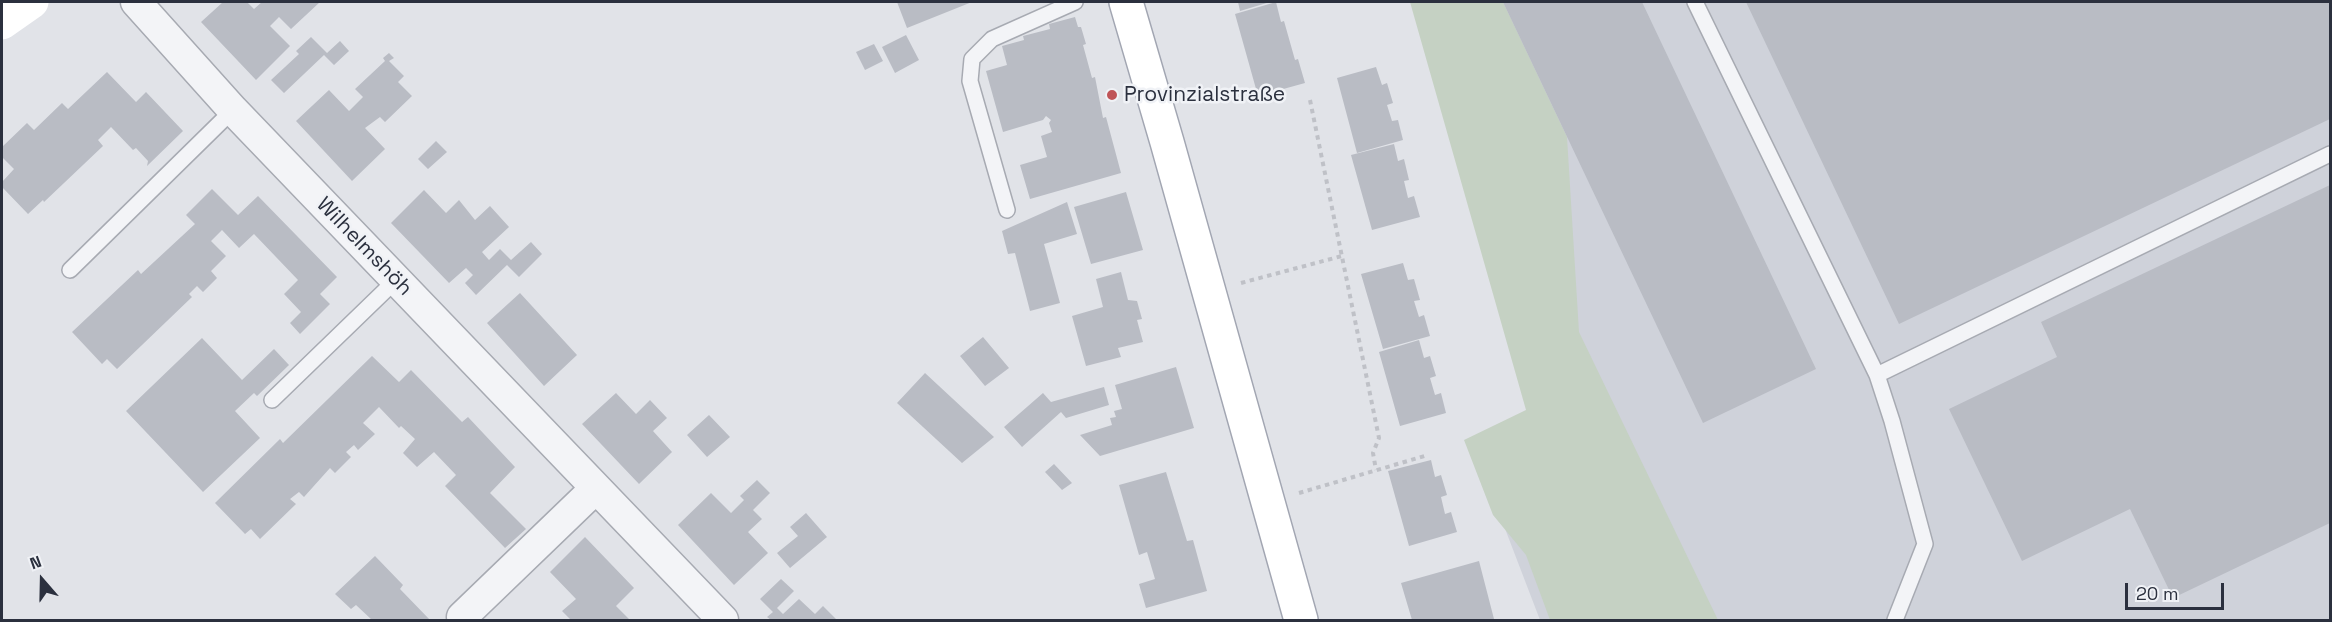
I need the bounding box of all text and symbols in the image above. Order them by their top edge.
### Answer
place label: Provinzialstraße [1124,82,1285,108]
marker: Provinzialstraße [1105,88,1119,102]
street label: Wilhelmshöh [311,193,417,301]
north arrow [12,550,72,610]
text: N [27,551,44,574]
scale bar [2128,571,2227,609]
text: 20 m [2136,582,2179,605]

